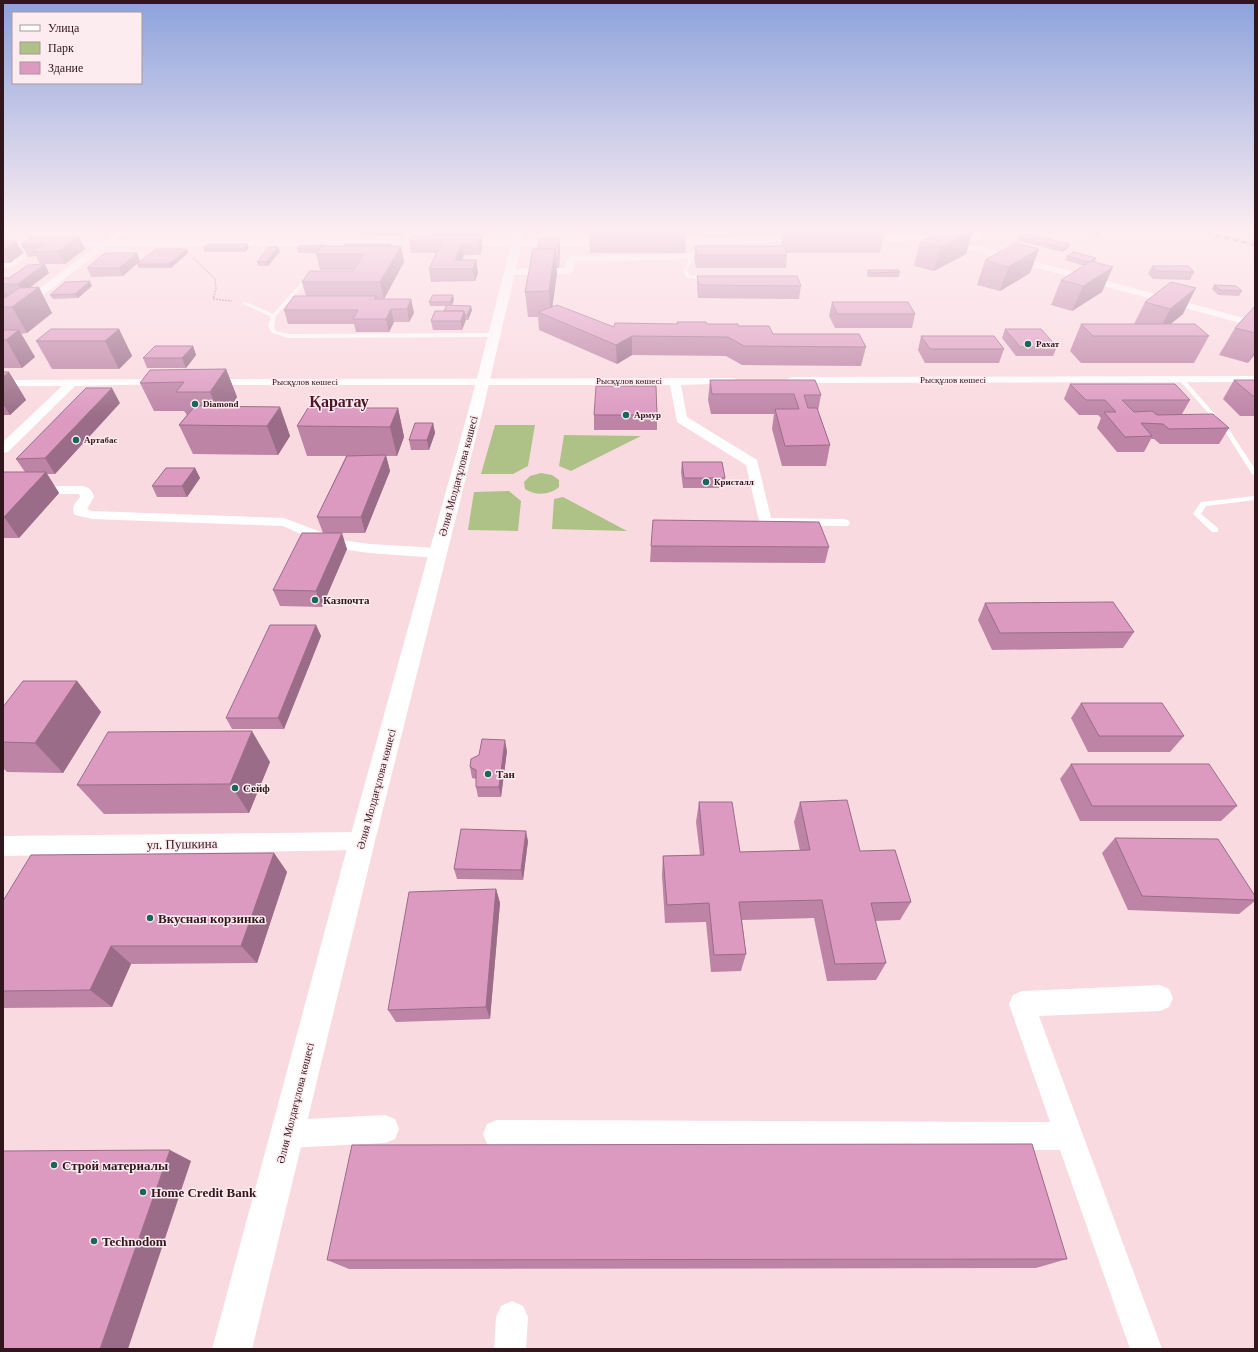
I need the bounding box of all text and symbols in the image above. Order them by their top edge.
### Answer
legend [12,12,142,84]
text: Улица [48,21,80,35]
text: Парк [48,41,74,55]
text: Здание [48,61,83,75]
marker: Рахат [1023,339,1033,349]
place label: Рахат [1036,339,1060,349]
street label: Рысқұлов көшесі [920,375,986,385]
street label: Рысқұлов көшесі [596,376,662,386]
street label: Рысқұлов көшесі [272,377,338,387]
district label: Қаратау [309,393,369,411]
marker: Diamond [190,399,200,409]
place label: Diamond [203,399,239,409]
marker: Армур [621,410,631,420]
place label: Армур [634,410,661,420]
street label: Әлия Молдағұлова көшесі [436,415,480,537]
marker: Артабас [71,435,81,445]
place label: Артабас [84,435,117,445]
marker: Кристалл [701,477,711,487]
place label: Кристалл [714,477,754,487]
place label: Казпочта [323,594,370,606]
marker: Казпочта [310,595,320,605]
street label: Әлия Молдағұлова көшесі [354,728,398,850]
place label: Тан [496,768,516,780]
marker: Тан [483,769,493,779]
place label: Сейф [243,782,270,794]
marker: Сейф [230,783,240,793]
street label: ул. Пушкина [146,836,218,852]
place label: Вкусная корзинка [158,911,266,926]
marker: Вкусная корзинка [145,913,155,923]
street label: Әлия Молдағұлова көшесі [274,1041,316,1165]
place label: Строй материалы [62,1158,168,1173]
marker: Строй материалы [49,1160,59,1170]
place label: Home Credit Bank [151,1185,257,1200]
marker: Home Credit Bank [138,1187,148,1197]
place label: Technodom [102,1234,167,1249]
marker: Technodom [89,1236,99,1246]

